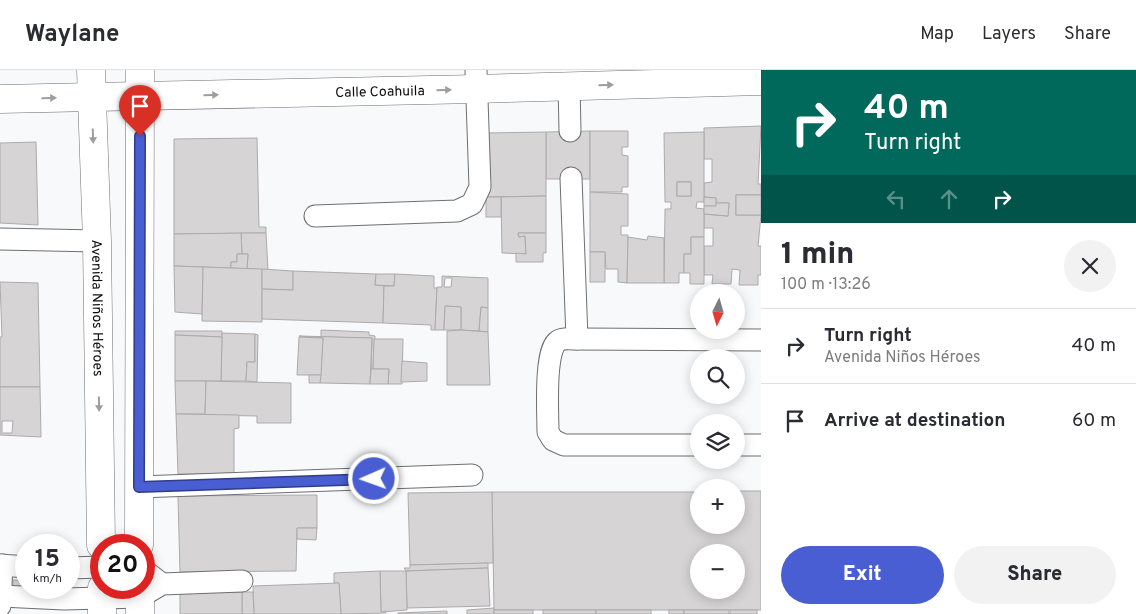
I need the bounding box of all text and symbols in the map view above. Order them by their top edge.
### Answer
text: Waylane [25,20,119,50]
text: Map [920,23,954,46]
text: Layers [982,23,1036,46]
text: Share [1064,23,1111,46]
one-way arrow [598,81,614,89]
street label: Calle Coahuila [335,83,425,102]
pin [119,85,161,136]
one-way arrow [436,86,452,94]
text: 40 m [864,87,949,131]
icon: right [781,90,846,155]
one-way arrow [203,91,219,99]
icon: arrive [126,92,154,120]
one-way arrow [41,94,57,102]
one-way arrow [89,128,97,144]
text: Turn right [864,130,961,157]
icon: left [882,185,910,213]
icon: ahead [935,185,963,213]
icon: right [988,185,1016,213]
text: 1 min [781,237,854,274]
street label: Avenida Niños Héroes [87,239,106,377]
button: close [1064,240,1116,292]
text: 100 m · 13:26 [781,275,871,295]
north arrow [690,284,745,339]
map controls [690,284,745,599]
text: Turn right [824,324,912,348]
icon: right [781,332,809,360]
text: 40 m [1071,334,1116,358]
text: Avenida Niños Héroes [824,348,980,368]
button: search [690,349,745,404]
one-way arrow [95,396,103,412]
icon: arrive [781,407,809,435]
text: Arrive at destination [824,409,1005,433]
text: 60 m [1072,409,1116,433]
button: layers [690,414,745,469]
position arrow [347,452,399,504]
button: + [690,479,745,534]
speed limit sign: 20 [90,534,155,599]
text: 15 [35,544,60,576]
button: − [690,544,745,599]
button: Exit [781,546,944,604]
button: Share [954,546,1116,604]
text: km/h [33,571,62,587]

